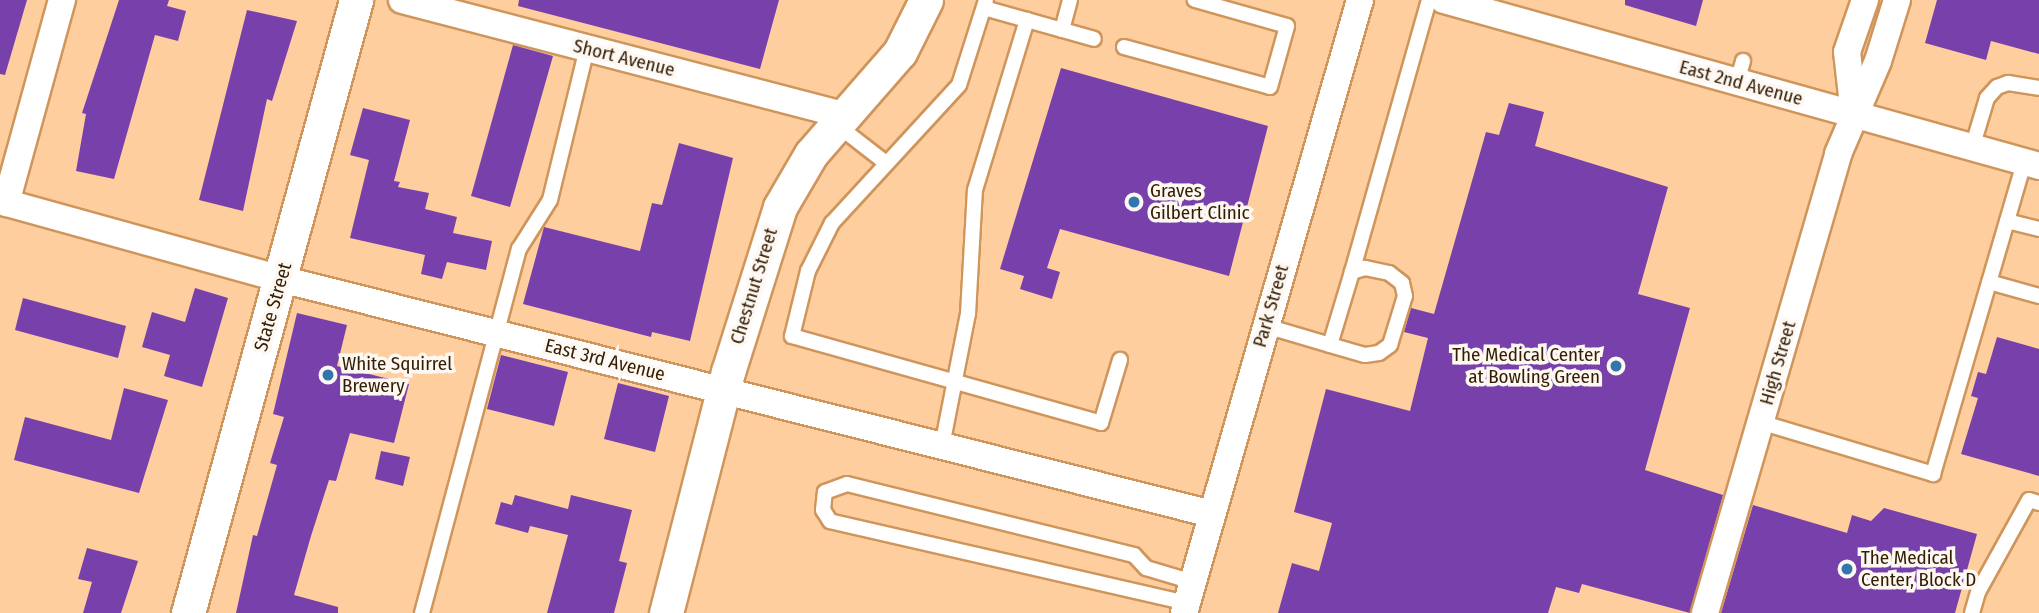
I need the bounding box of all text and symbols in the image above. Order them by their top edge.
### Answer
street label: Short Avenue [571,34,677,82]
street label: East 2nd Avenue [1677,56,1805,110]
place label: Graves Gilbert Clinic [1150,180,1250,224]
marker: Graves Gilbert Clinic [1124,192,1144,212]
street label: Chestnut Street [725,225,783,347]
street label: State Street [249,260,297,354]
street label: Park Street [1248,262,1294,350]
street label: High Street [1755,318,1801,408]
street label: East 3rd Avenue [543,334,667,386]
place label: The Medical Center at Bowling Green [1452,344,1600,388]
place label: White Squirrel Brewery [342,353,452,397]
marker: The Medical Center at Bowling Green [1606,356,1626,376]
marker: White Squirrel Brewery [320,367,336,383]
place label: The Medical Center, Block D [1861,547,1976,591]
marker: The Medical Center, Block D [1839,561,1855,577]

